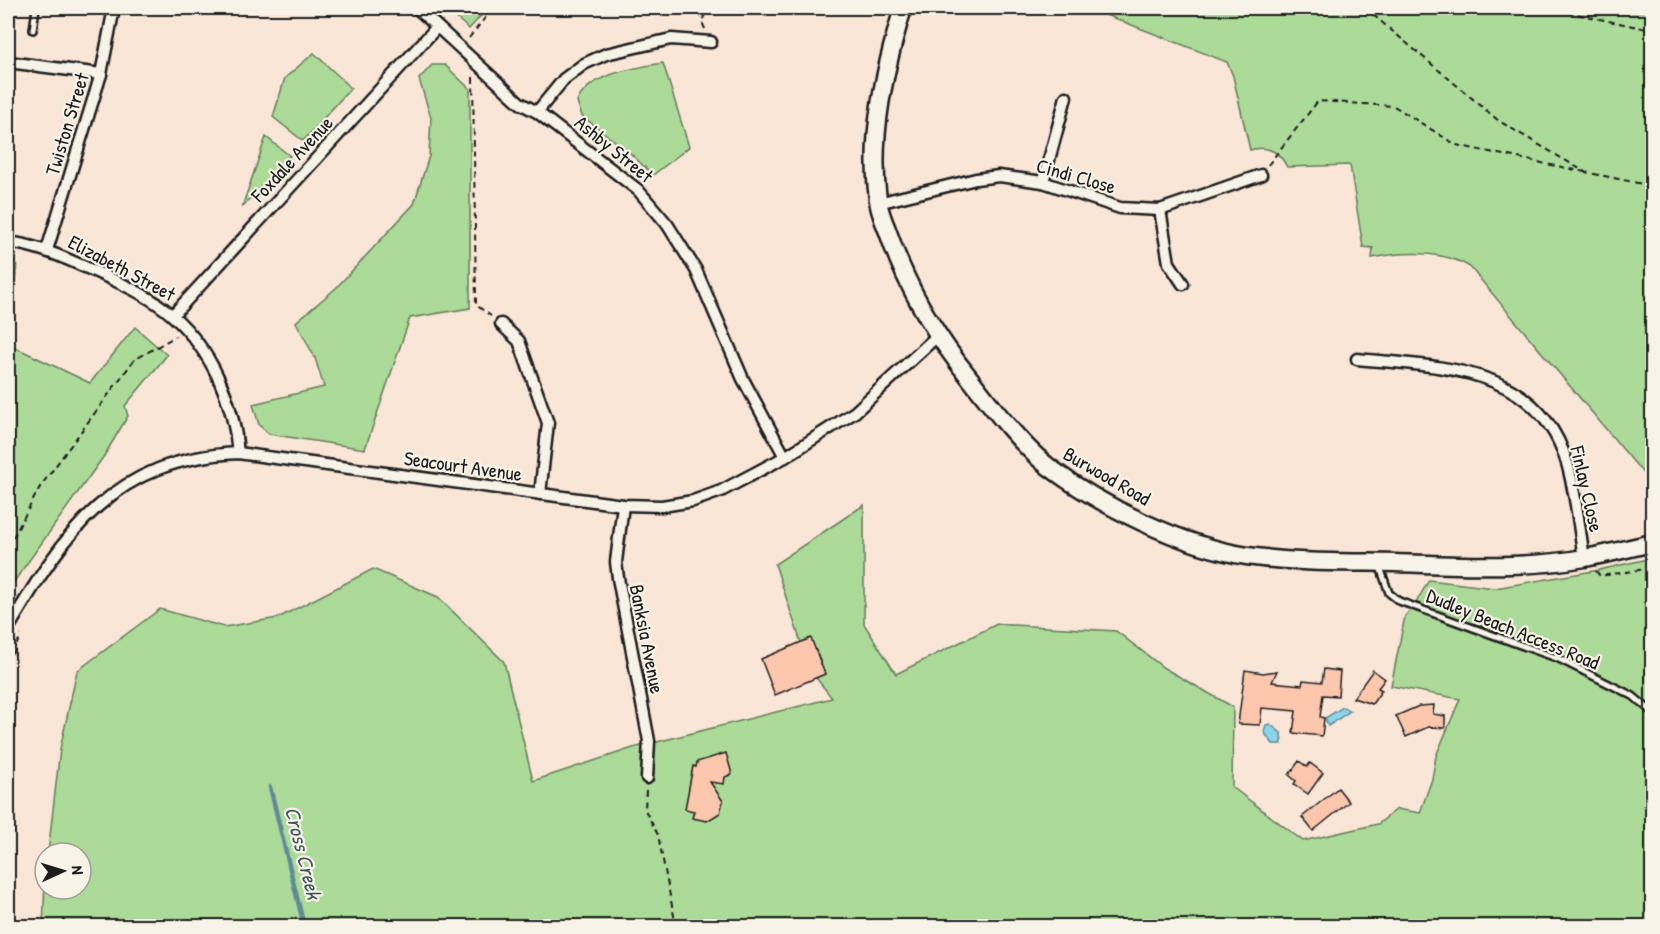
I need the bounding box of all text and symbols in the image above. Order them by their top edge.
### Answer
street label: Twiston Street [38,68,95,178]
street label: Ashby Street [569,109,660,189]
street label: Foxdale Avenue [244,110,339,208]
street label: Cindi Close [1033,151,1119,200]
street label: Elizabeth Street [64,228,182,308]
street label: Burwood Road [1059,440,1156,511]
street label: Finlay Close [1564,442,1610,534]
street label: Seacourt Avenue [402,444,524,487]
street label: Dudley Beach Access Road [1423,581,1604,676]
street label: Banksia Avenue [624,582,671,696]
water label: Cross Creek [278,804,329,904]
north arrow [33,841,93,901]
text: N [67,865,89,875]

